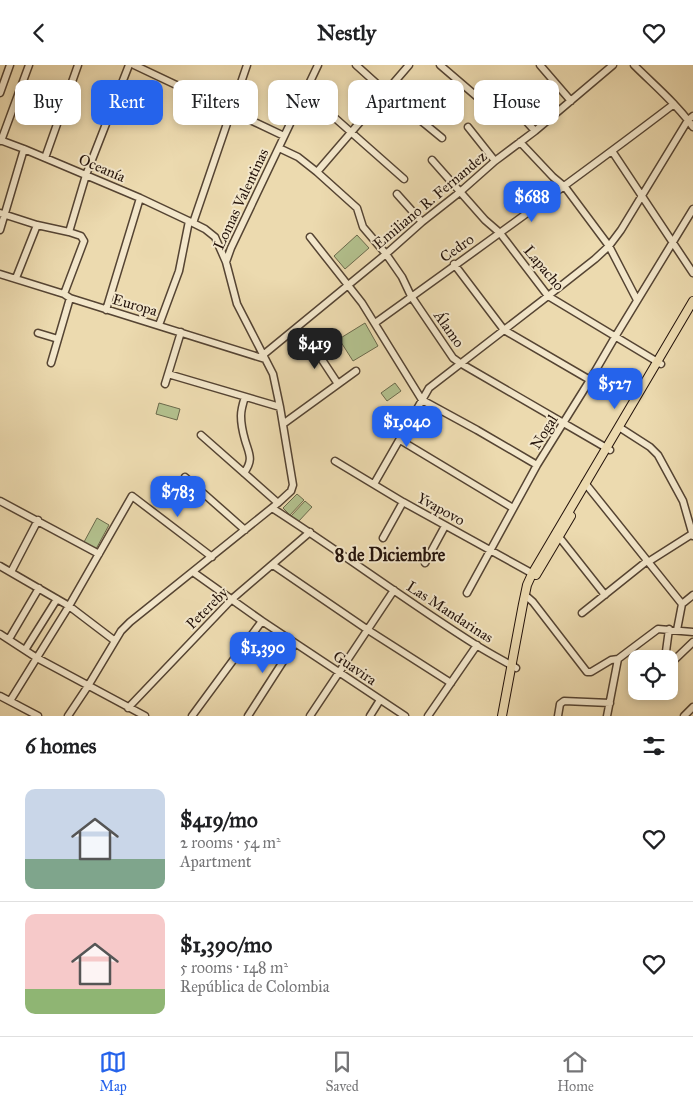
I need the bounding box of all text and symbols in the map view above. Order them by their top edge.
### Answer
icon: back [25,19,53,47]
text: Nestly [317,19,376,46]
icon: heart [640,19,668,47]
chip: Buy [15,80,81,125]
chip: Rent [91,80,163,125]
chip: Filters [173,80,258,125]
chip: New [268,80,338,125]
chip: Apartment [348,80,464,125]
chip: House [474,80,559,125]
street label: Lomas Valentinas [210,146,272,252]
street label: Emiliano R. Fernandez [369,147,491,253]
street label: Oceanía [76,150,129,186]
pin: $688 [502,181,562,223]
text: $688 [515,187,549,206]
street label: Cedro [437,230,478,266]
street label: Lapacho [520,242,568,295]
street label: Europa [111,290,160,320]
street label: Álamo [429,306,469,351]
pin: $419 [285,327,345,370]
text: $419 [298,334,332,353]
pin: $527 [585,367,645,410]
text: $527 [598,374,632,393]
pin: $1,040 [366,405,448,448]
street label: Nogal [526,411,562,453]
text: $1,040 [383,412,431,431]
pin: $783 [148,475,208,518]
text: $783 [161,482,195,501]
street label: Yvapovo [414,489,468,530]
district label: 8 de Diciembre [335,544,446,566]
street label: Las Mandarinas [403,577,497,647]
street label: Petereby [182,583,232,633]
pin: $1,390 [222,631,304,674]
text: $1,390 [241,638,285,657]
street label: Guavira [330,647,381,689]
map controls [628,650,678,700]
button: locate [628,650,678,700]
icon: filters [640,732,668,760]
text: 6 homes [25,733,97,759]
text: $419/mo [180,807,258,833]
icon: home [65,809,125,869]
icon: heart [640,825,668,853]
text: 2 rooms · 54 m² [180,833,281,852]
text: Apartment [180,852,252,871]
text: $1,390/mo [180,932,272,958]
icon: home [65,934,125,994]
icon: heart [640,950,668,978]
text: 5 rooms · 148 m² [180,958,288,977]
text: República de Colombia [180,977,329,996]
tab: Map [99,1048,127,1095]
tab: Saved [326,1048,359,1095]
tab: Home [557,1048,594,1095]

